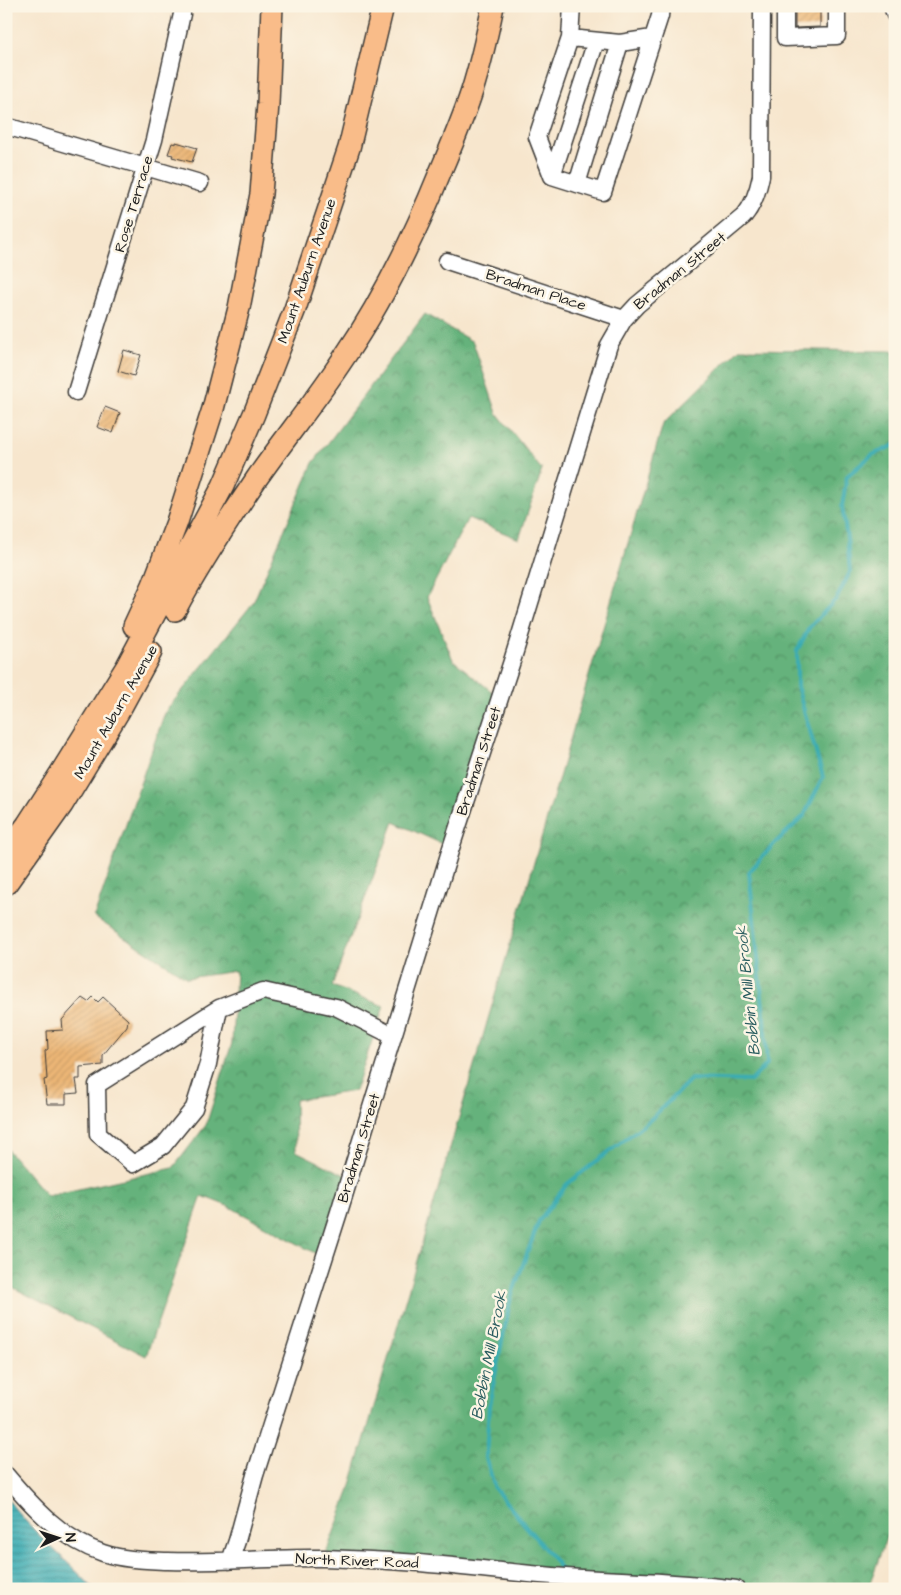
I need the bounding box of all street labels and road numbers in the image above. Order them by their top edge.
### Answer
street label: Rose Terrace [109,153,159,255]
street label: Mount Auburn Avenue [272,196,342,346]
street label: Bradman Street [629,227,731,315]
street label: Bradman Place [483,264,589,316]
street label: Mount Auburn Avenue [69,641,163,783]
street label: Bradman Street [451,704,507,818]
street label: Bradman Street [332,1091,386,1205]
street label: North River Road [295,1548,419,1574]

